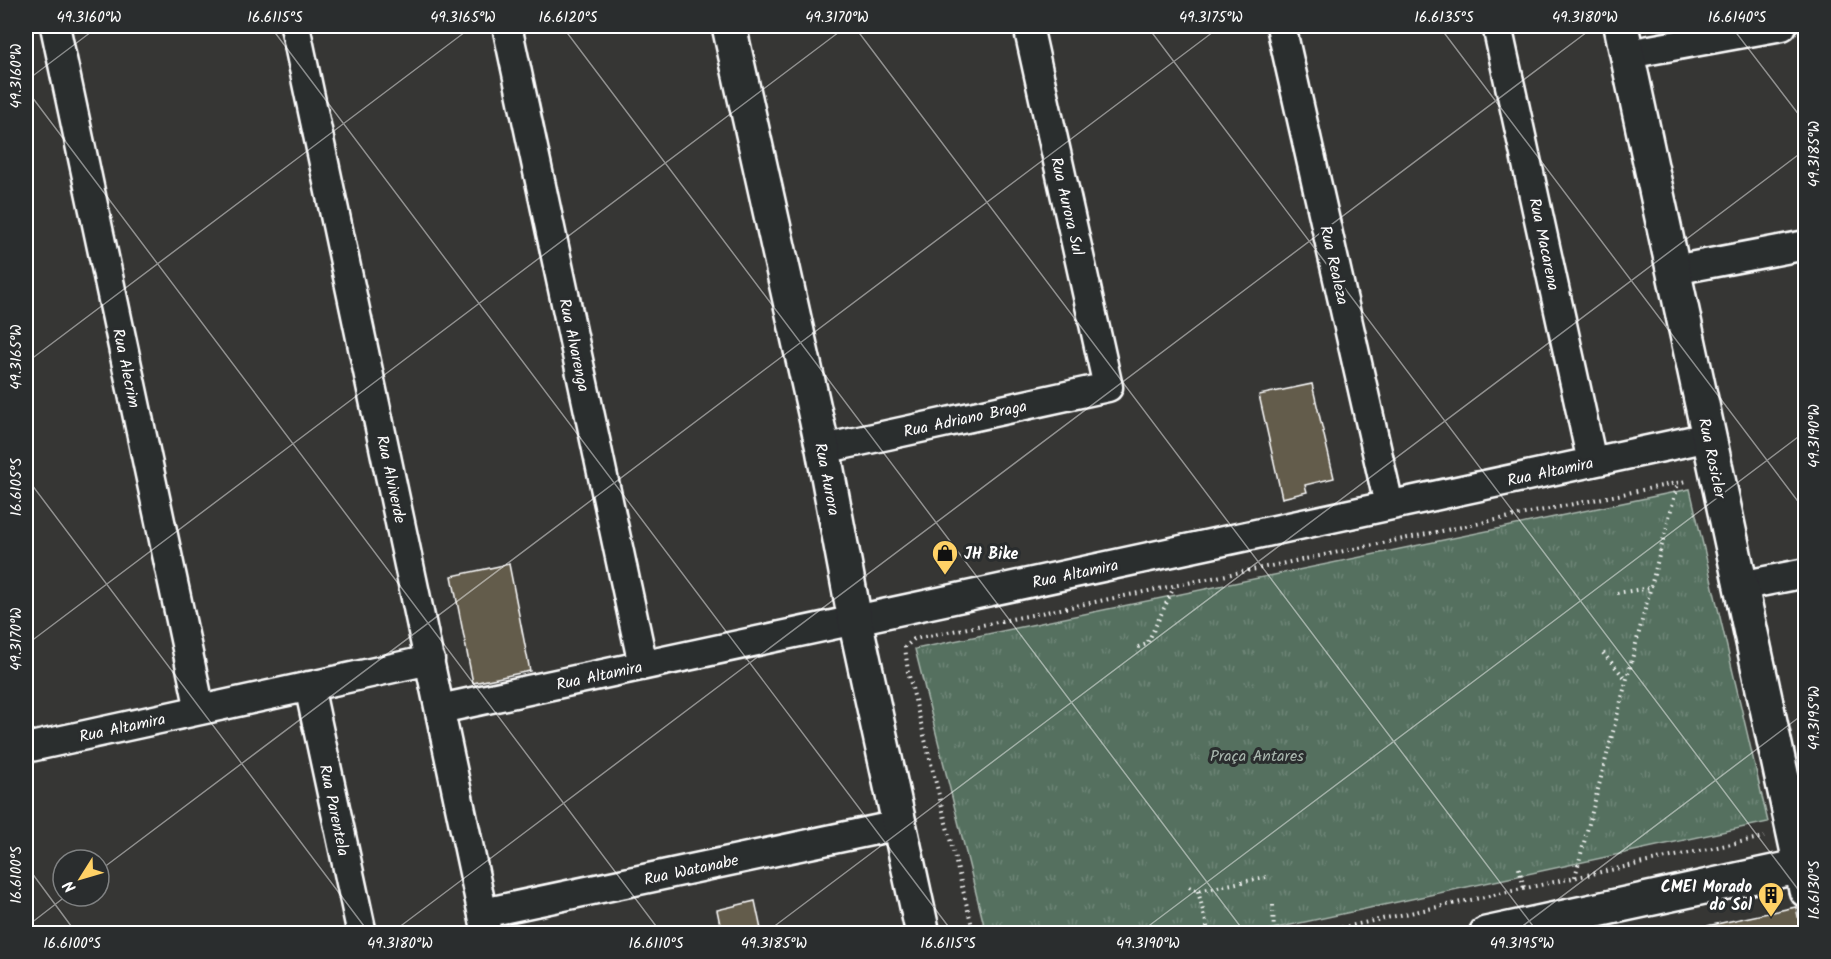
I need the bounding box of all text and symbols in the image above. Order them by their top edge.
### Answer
text: 49.3160°W [56,6,122,30]
text: 16.6115°S [247,6,303,30]
text: 49.3165°W [430,6,496,30]
text: 16.6120°S [539,6,597,30]
text: 49.3170°W [805,6,869,30]
text: 49.3175°W [1179,6,1243,30]
text: 16.6135°S [1414,6,1474,30]
text: 49.3180°W [1552,6,1618,30]
text: 16.6140°S [1708,6,1766,30]
text: 49.3160°W [5,43,29,109]
text: 49.3185°W [1803,121,1827,187]
street label: Rua Aurora Sul [1043,155,1090,258]
street label: Rua Macarena [1522,196,1566,293]
street label: Rua Realeza [1312,223,1355,307]
street label: Rua Alvarenga [551,296,596,394]
text: 49.3165°W [5,324,29,390]
street label: Rua Alecrim [105,326,146,411]
street label: Rua Adriano Braga [901,394,1029,445]
text: 49.3190°W [1803,404,1827,468]
street label: Rua Rosicler [1691,416,1733,503]
street label: Rua Alviverde [369,433,412,526]
street label: Rua Aurora [807,441,846,518]
street label: Rua Altamira [1505,451,1596,494]
text: 16.6105°S [5,458,29,516]
shop icon: JH Bike [930,538,960,576]
place label: JH Bike [964,542,1018,567]
street label: Rua Altamira [1030,553,1121,596]
text: 49.3170°W [5,607,29,671]
street label: Rua Altamira [554,655,645,698]
text: 49.3195°W [1803,685,1827,750]
street label: Rua Altamira [77,707,168,750]
park label: Praça Antares [1210,744,1304,769]
street label: Rua Parentela [312,762,355,858]
text: 16.6100°S [5,846,29,904]
north arrow [51,848,111,908]
street label: Rua Watanabe [642,848,741,893]
text: 16.6130°S [1803,861,1827,919]
text: N [57,875,83,898]
place label: CMEI Morado do Sol [1661,875,1753,918]
building icon: CMEI Morado do Sol [1756,880,1786,918]
text: 16.6100°S [43,932,101,956]
text: 49.3180°W [367,932,433,956]
text: 16.6110°S [629,932,683,956]
text: 49.3185°W [741,932,807,956]
text: 16.6115°S [920,932,976,956]
text: 49.3190°W [1116,932,1180,956]
text: 49.3195°W [1490,932,1555,956]

